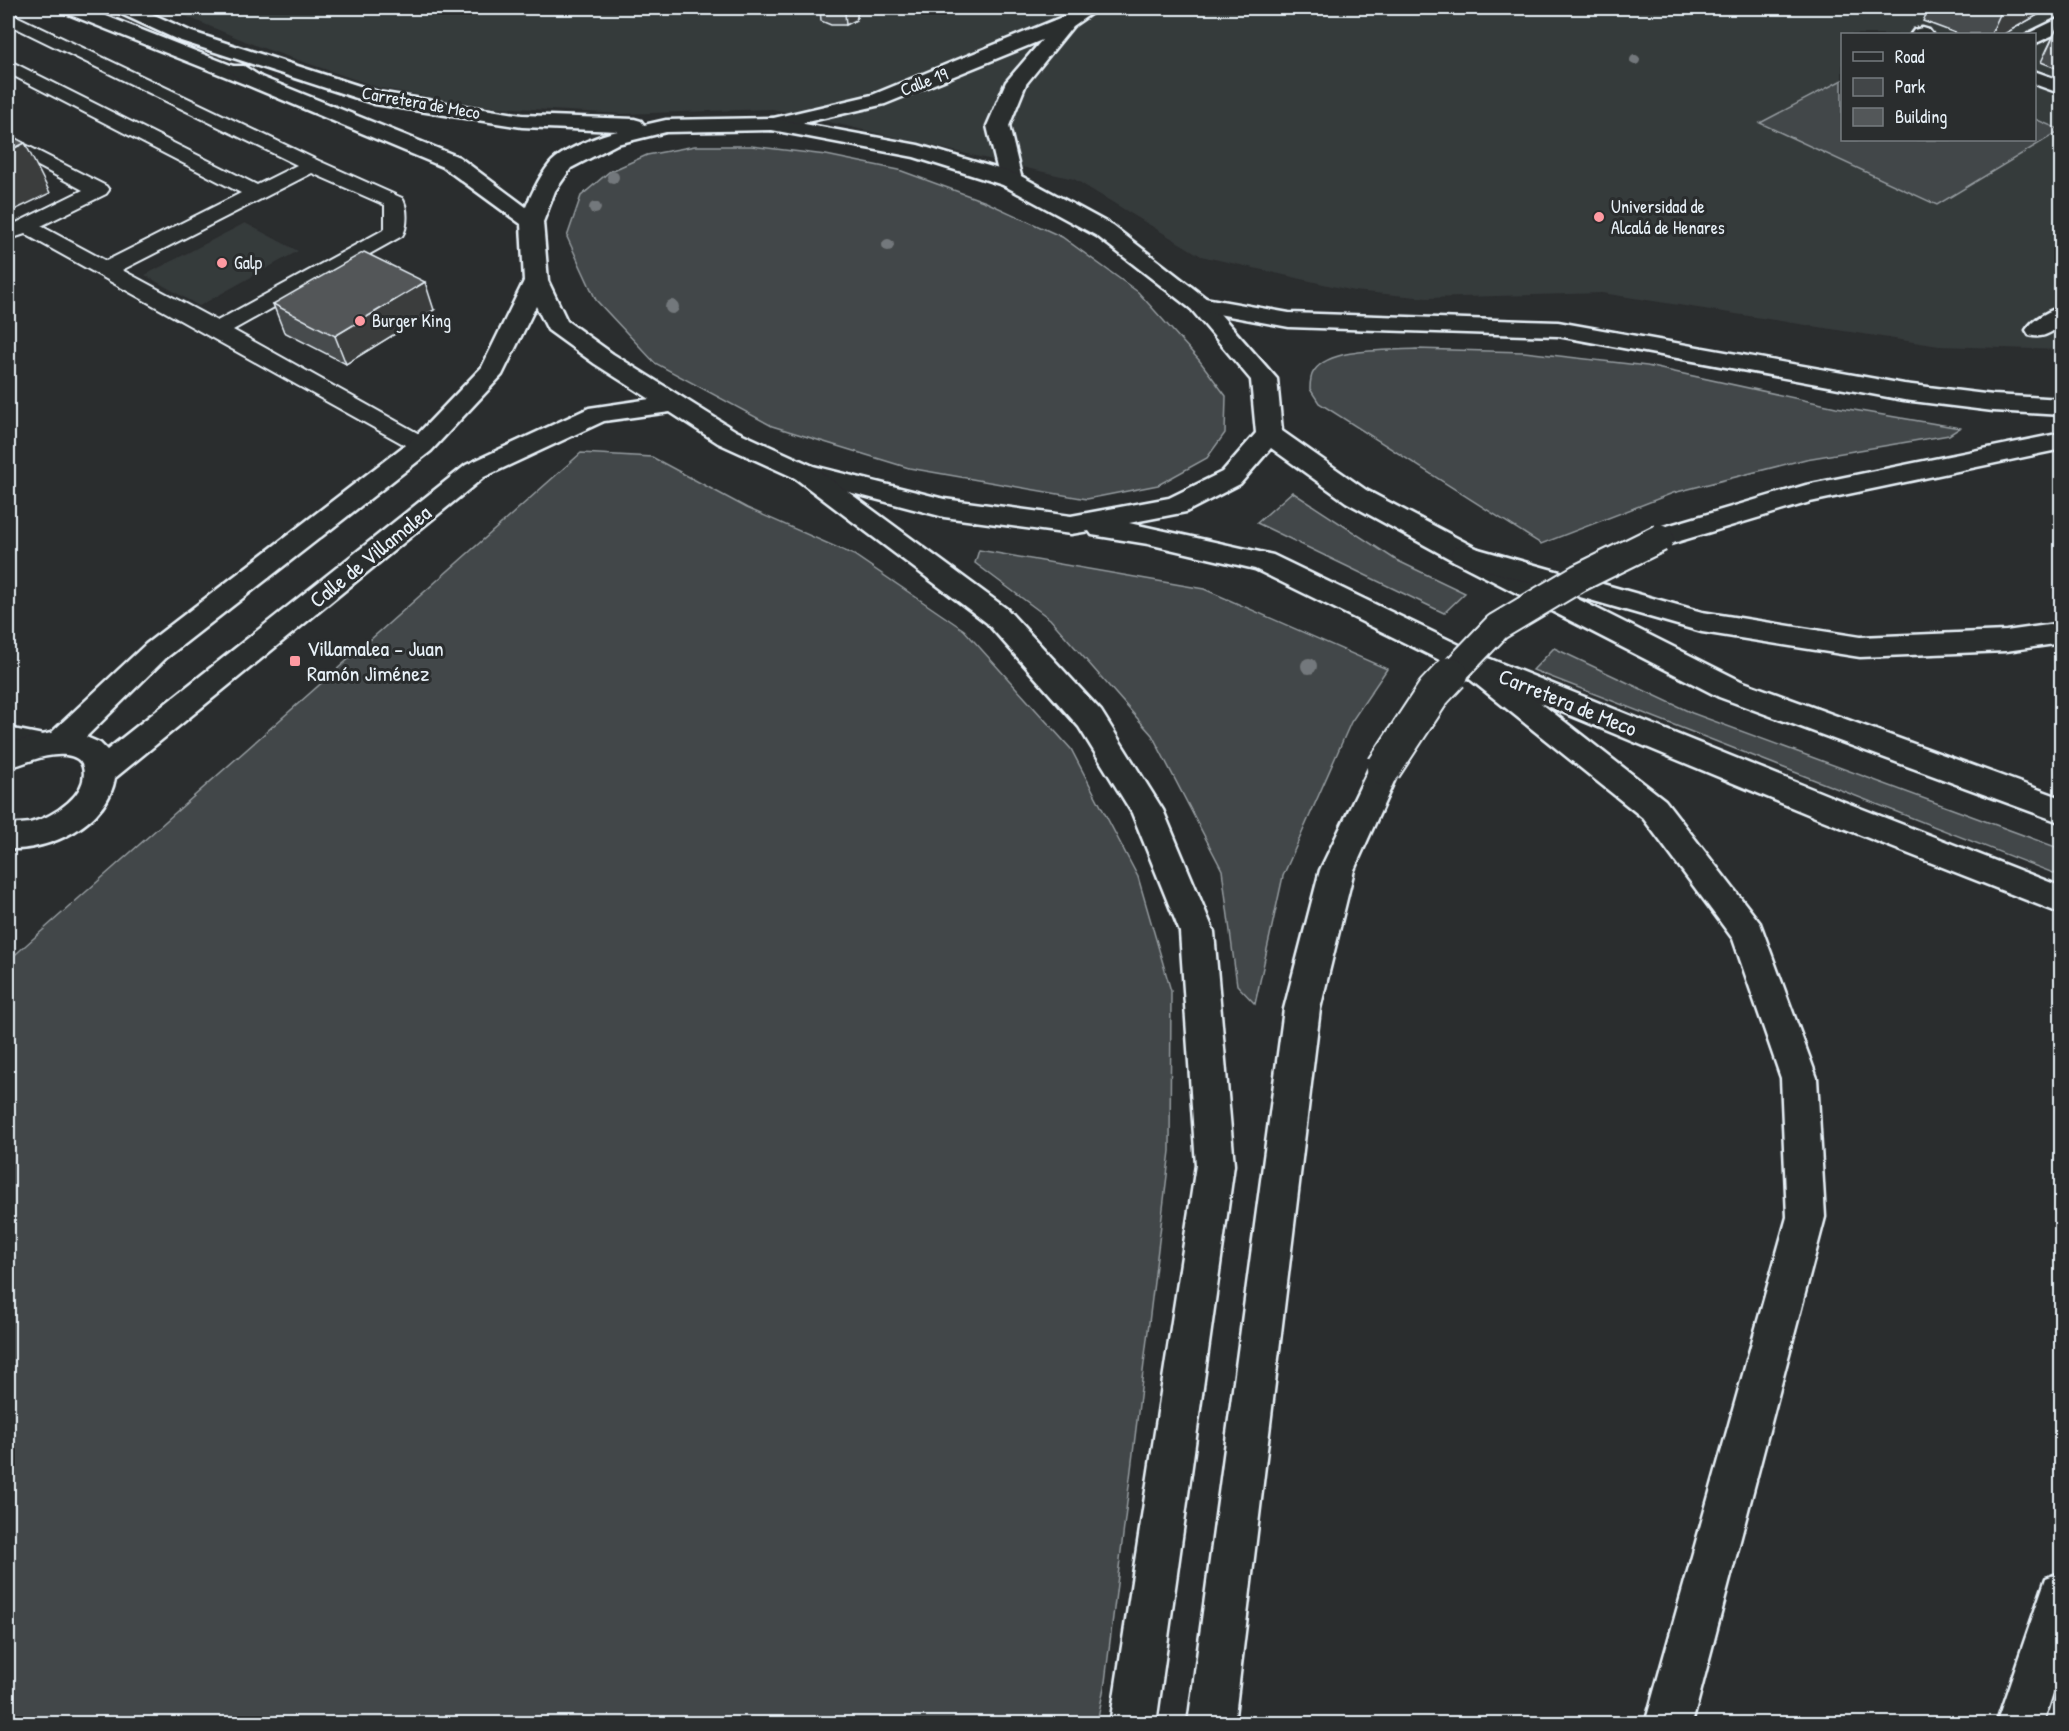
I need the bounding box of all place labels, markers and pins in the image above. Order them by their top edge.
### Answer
place label: Universidad de Alcalá de Henares [1611,194,1725,240]
marker: Universidad de Alcalá de Henares [1592,210,1606,224]
place label: Galp [234,250,262,275]
marker: Galp [215,256,229,270]
place label: Burger King [372,308,451,333]
marker: Burger King [353,314,367,328]
place label: Villamalea - Juan Ramón Jiménez [307,633,444,688]
marker: Villamalea - Juan Ramón Jiménez [288,654,302,668]

